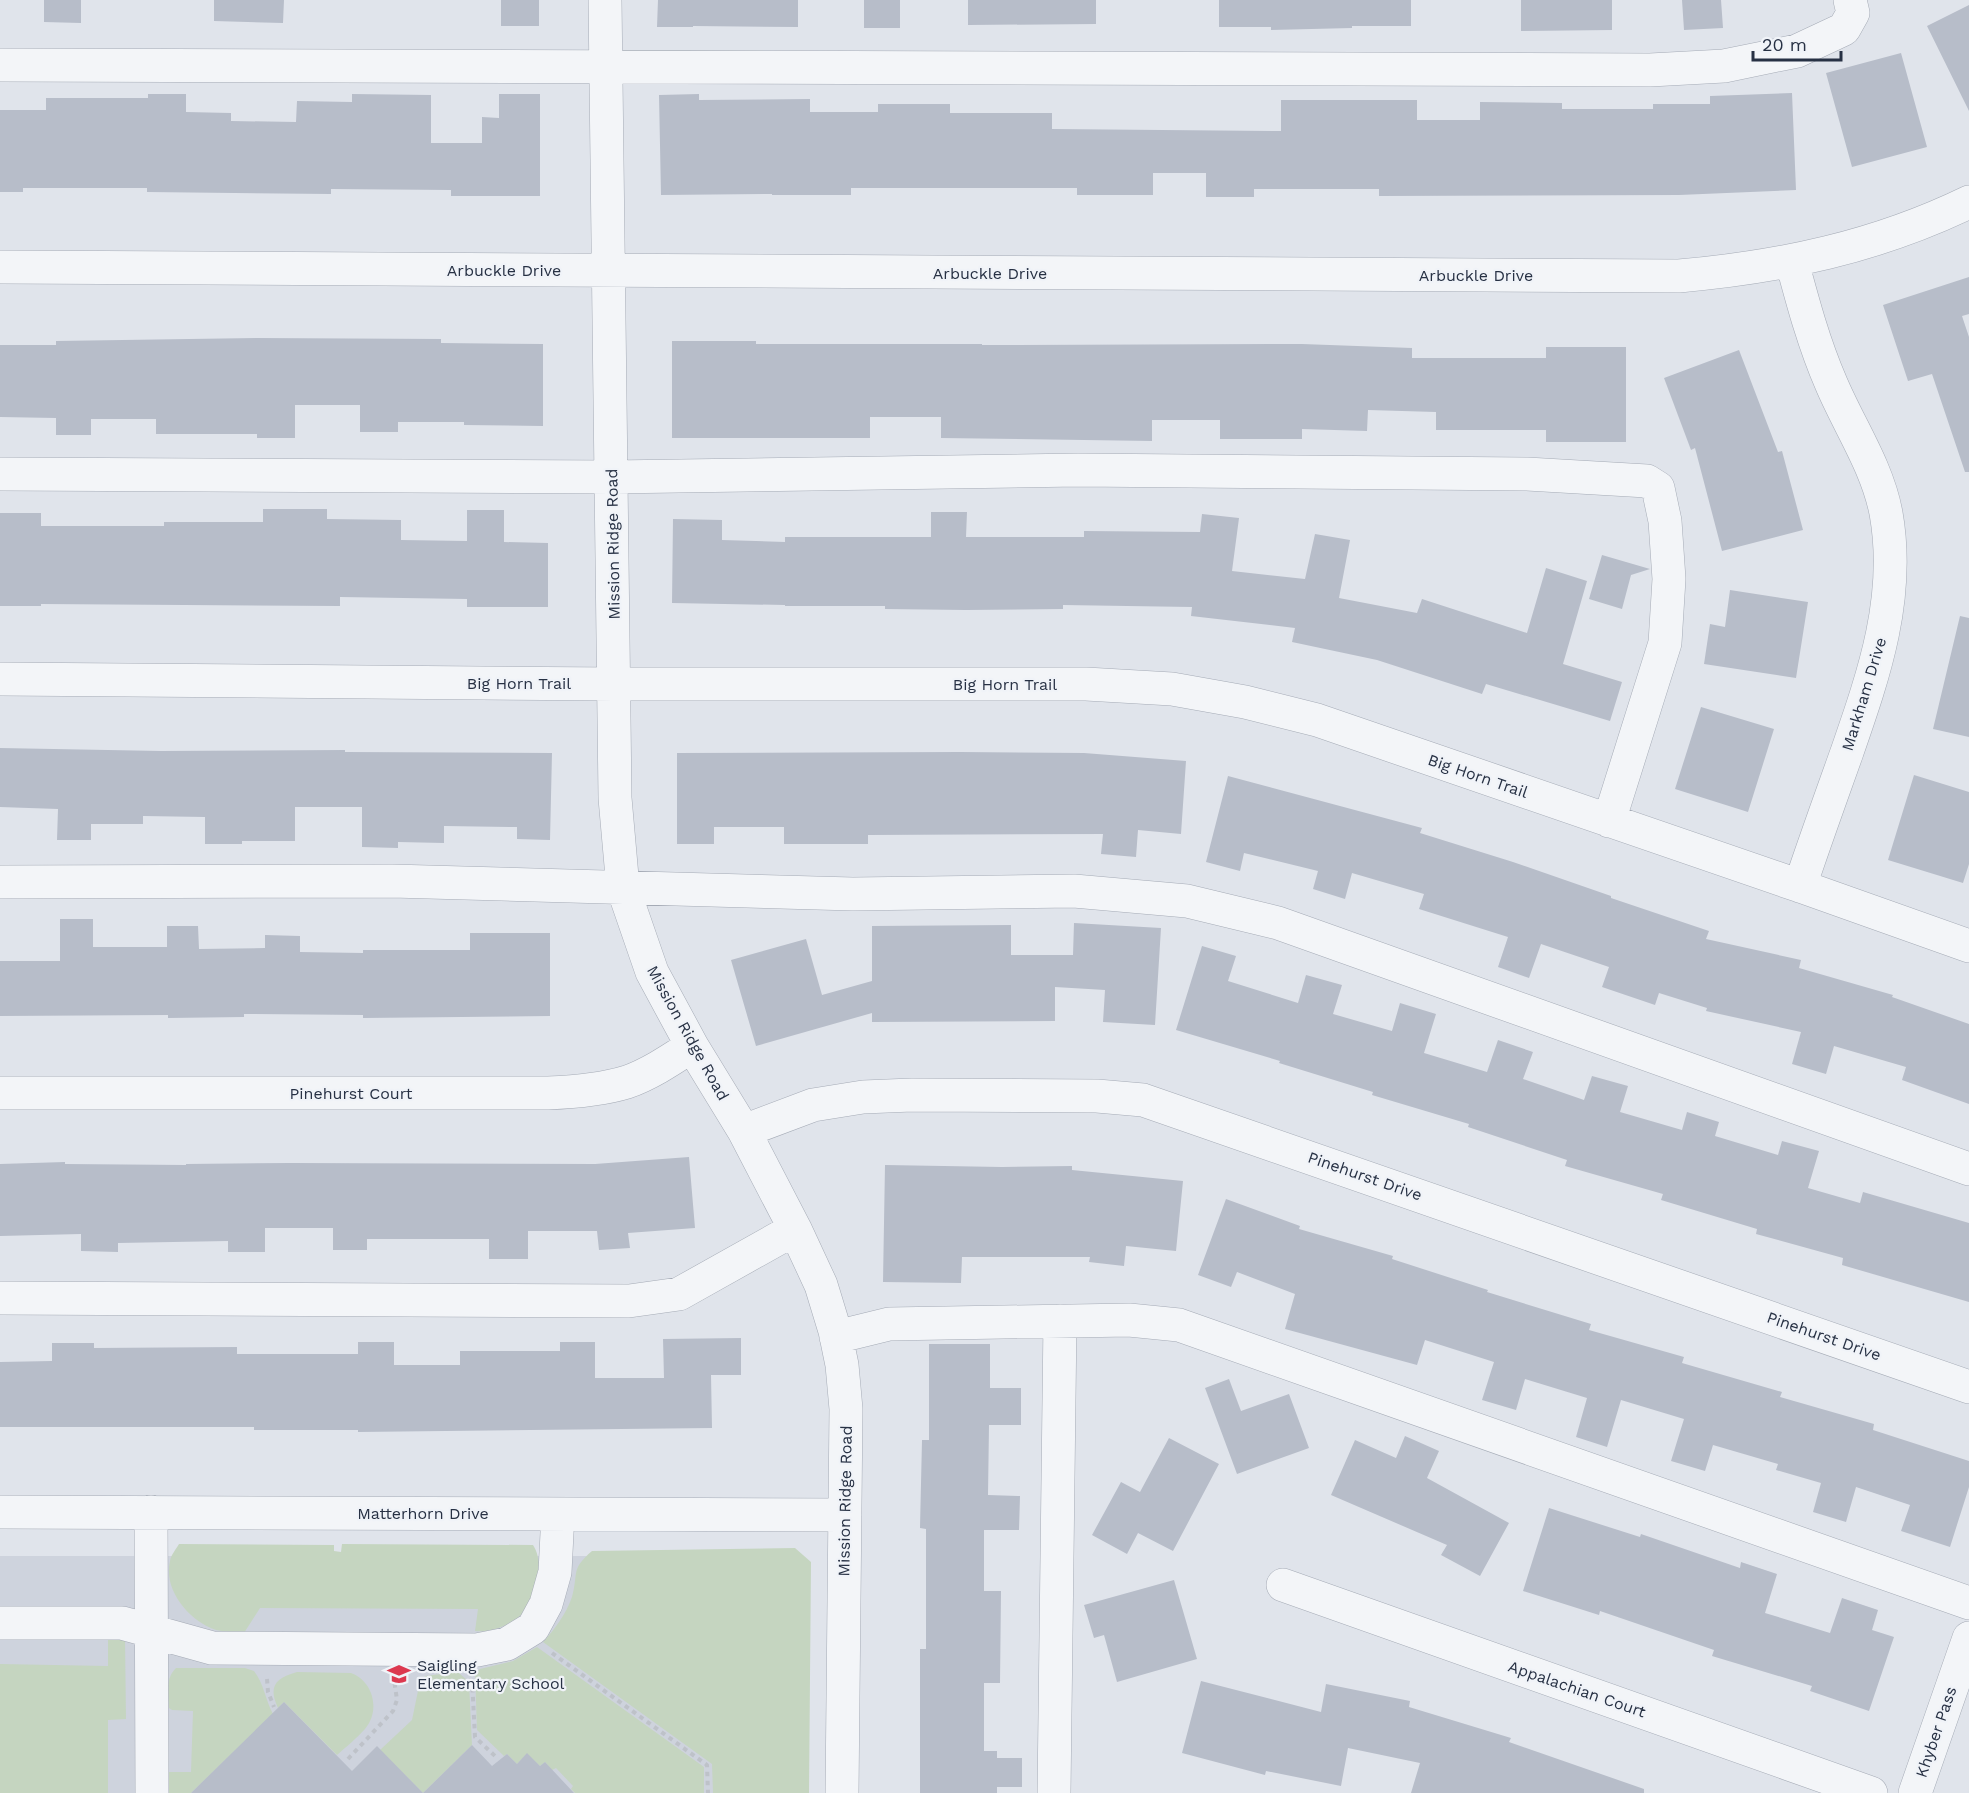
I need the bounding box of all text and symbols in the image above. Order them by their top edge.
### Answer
scale bar [1753,24,1842,62]
text: 20 m [1762,34,1807,55]
street label: Arbuckle Drive [447,261,561,280]
street label: Arbuckle Drive [933,264,1047,283]
street label: Arbuckle Drive [1419,266,1533,285]
street label: Mission Ridge Road [602,468,624,620]
street label: Markham Drive [1838,635,1890,753]
street label: Big Horn Trail [467,674,571,693]
street label: Big Horn Trail [953,675,1057,694]
street label: Big Horn Trail [1426,750,1531,802]
street label: Mission Ridge Road [643,962,733,1104]
street label: Pinehurst Court [290,1084,413,1103]
street label: Pinehurst Drive [1305,1148,1425,1204]
street label: Pinehurst Drive [1764,1308,1884,1364]
street label: Mission Ridge Road [834,1425,856,1577]
street label: Matterhorn Drive [357,1504,489,1523]
place label: Saigling Elementary School [417,1656,565,1693]
street label: Appalachian Court [1506,1657,1649,1722]
school or university icon: Saigling Elementary School [386,1661,412,1687]
street label: Khyber Pass [1912,1684,1960,1780]

